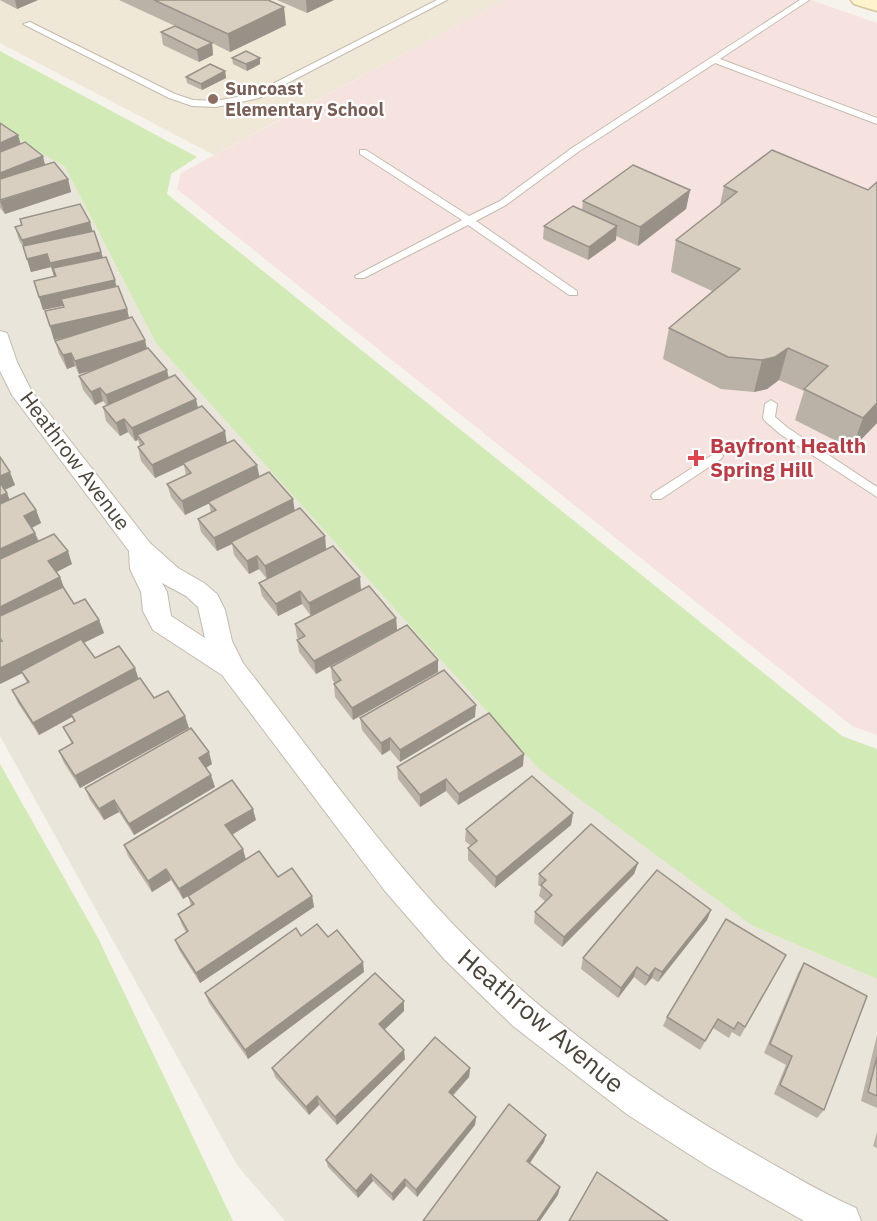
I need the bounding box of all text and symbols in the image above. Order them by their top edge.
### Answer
place label: Suncoast Elementary School [225,77,384,121]
marker: Suncoast Elementary School [206,92,220,106]
street label: Heathrow Avenue [14,385,137,536]
place label: Bayfront Health Spring Hill [710,431,866,483]
marker: Bayfront Health Spring Hill [687,449,705,467]
street label: Heathrow Avenue [451,941,632,1100]

